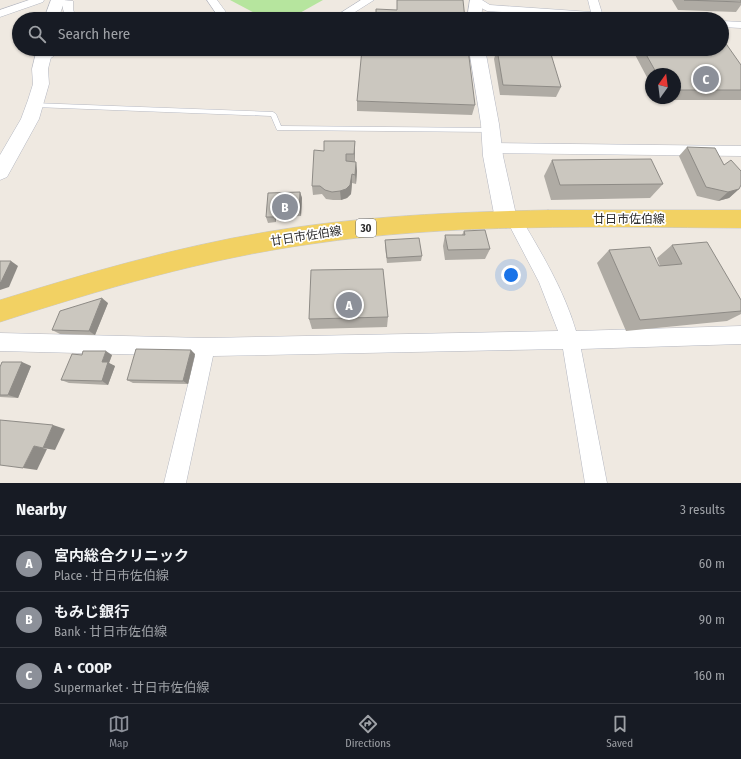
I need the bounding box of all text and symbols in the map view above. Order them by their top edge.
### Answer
search box [12,12,729,56]
icon: search [26,23,48,45]
text: Search here [58,25,130,43]
pin: C [693,64,719,94]
north arrow [645,68,681,104]
pin: B [272,192,298,222]
street label: 廿日市佐伯線 [593,212,665,226]
road number: 30 [356,219,376,237]
street label: 廿日市佐伯線 [269,223,343,249]
your location [501,265,521,285]
pin: A [336,290,362,320]
text: Nearby [16,499,67,520]
text: 3 results [680,502,725,517]
text: 宮内総合クリニック [54,547,189,565]
text: A [25,556,33,571]
text: 60 m [699,556,725,571]
text: Place · 廿日市佐伯線 [54,568,169,583]
text: もみじ銀行 [54,603,129,621]
text: B [25,612,33,627]
text: 90 m [699,612,725,627]
text: Bank · 廿日市佐伯線 [54,624,167,639]
text: A・COOP [54,659,112,677]
text: C [26,668,32,683]
text: 160 m [694,668,725,683]
text: Supermarket · 廿日市佐伯線 [54,680,210,695]
tab: Map [108,713,130,750]
tab: Directions [345,713,391,750]
tab: Saved [606,713,633,750]

